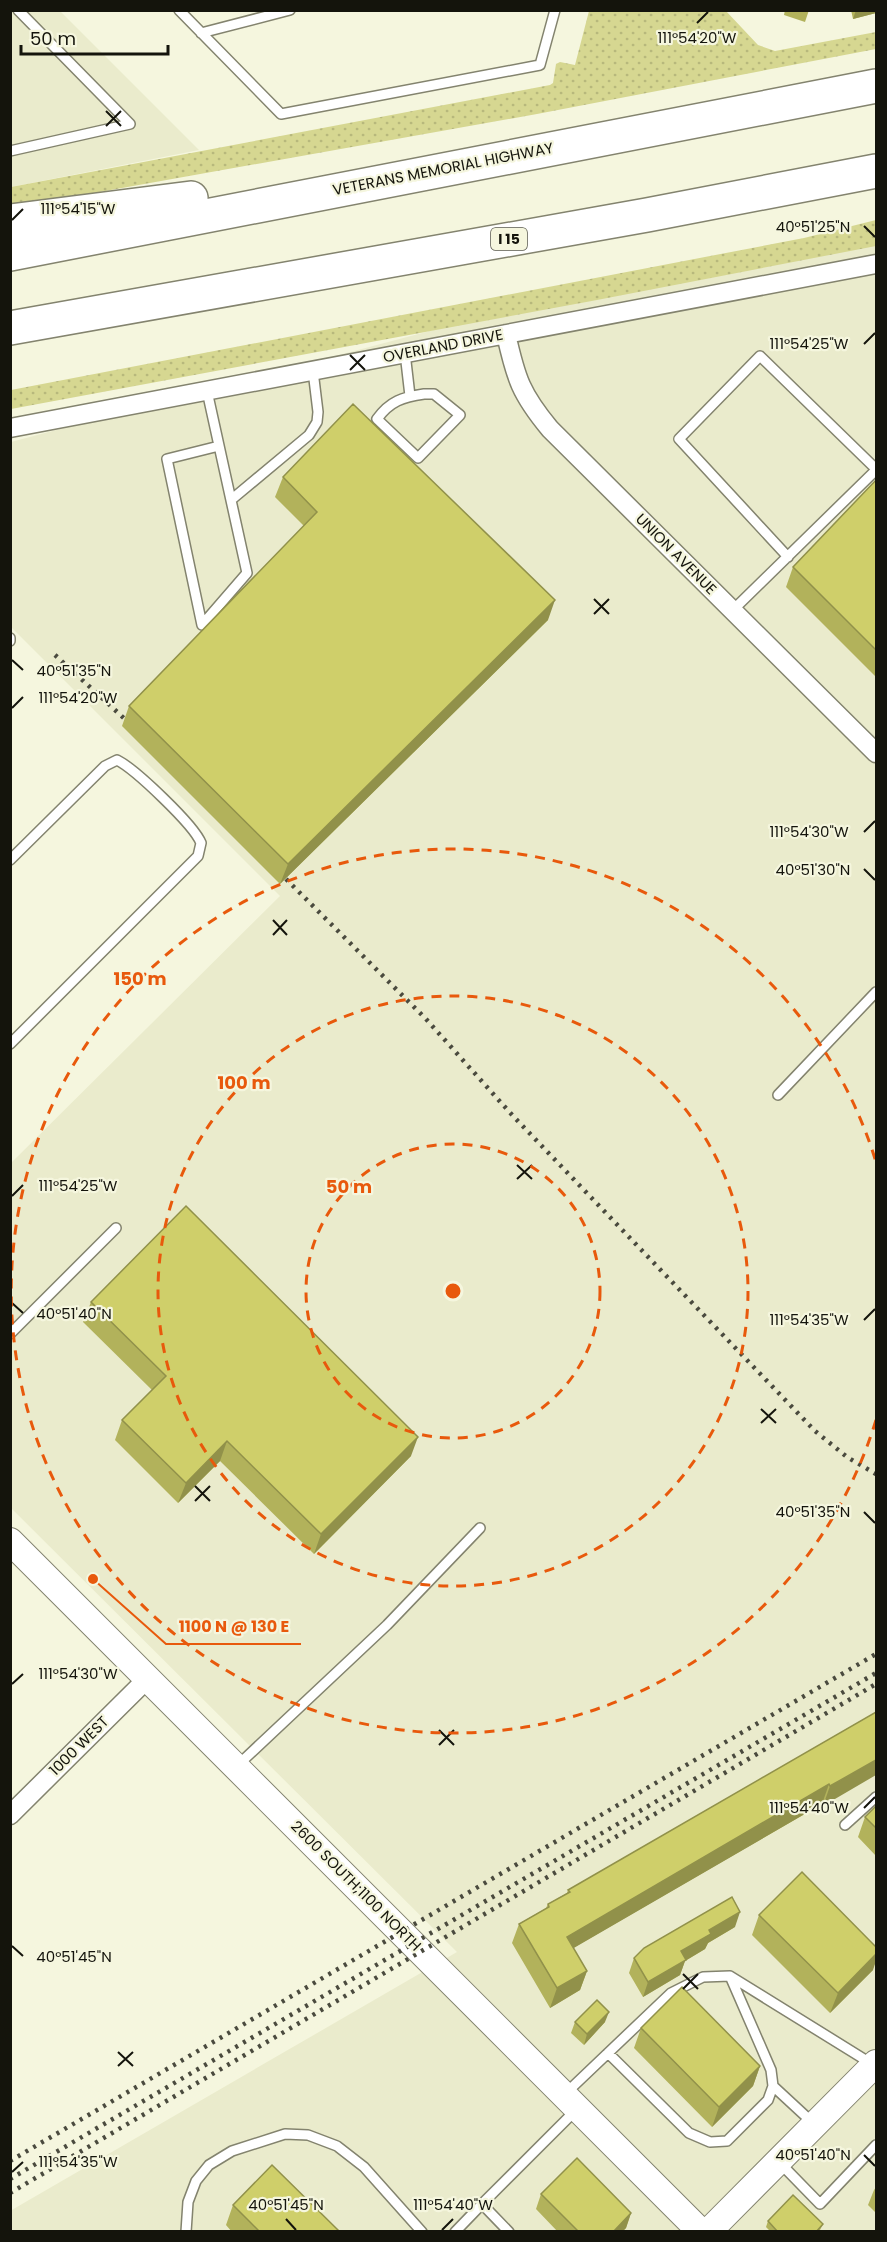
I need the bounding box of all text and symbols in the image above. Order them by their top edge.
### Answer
scale bar [21,18,168,56]
text: 50 m [30,26,76,51]
text: 111°54'20"W [658,27,737,48]
street label: VETERANS MEMORIAL HIGHWAY [331,137,555,200]
text: 111°54'15"W [40,198,116,219]
text: 40°51'25"N [776,216,850,237]
road number: I 15 [491,228,527,250]
street label: OVERLAND DRIVE [381,324,505,367]
text: 111°54'25"W [770,333,849,354]
street label: UNION AVENUE [631,508,722,599]
text: 40°51'35"N [37,660,111,681]
text: 111°54'20"W [39,687,118,708]
text: 111°54'30"W [769,821,849,842]
text: 40°51'30"N [776,859,850,880]
text: 150 m [113,966,167,991]
text: 100 m [217,1070,271,1095]
text: 50 m [326,1174,372,1199]
text: 111°54'25"W [39,1175,118,1196]
centre of rings [443,1281,463,1301]
text: 40°51'40"N [36,1303,112,1324]
text: 111°54'35"W [769,1309,849,1330]
text: 40°51'35"N [776,1501,850,1522]
callout: 1100 N @ 130 E [166,1610,301,1644]
text: 1100 N @ 130 E [179,1615,289,1638]
text: 111°54'30"W [38,1663,118,1684]
street label: 1000 WEST [44,1711,113,1780]
text: 111°54'40"W [769,1797,849,1818]
street label: 2600 SOUTH;1100 NORTH [286,1816,426,1956]
text: 40°51'45"N [36,1946,112,1967]
text: 40°51'40"N [775,2144,851,2165]
text: 111°54'35"W [38,2151,118,2172]
text: 40°51'45"N [248,2194,324,2215]
text: 111°54'40"W [413,2194,493,2215]

